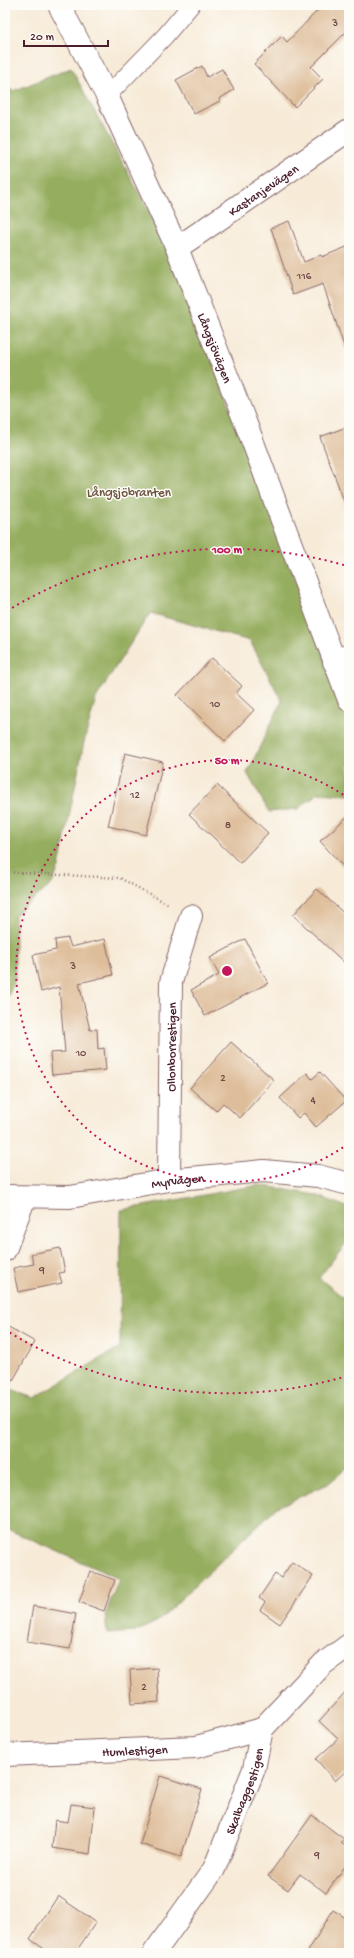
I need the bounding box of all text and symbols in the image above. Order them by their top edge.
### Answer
house number: 3 [331,18,338,30]
scale bar [24,22,108,48]
text: 20 m [30,31,55,45]
street label: Kastanjevägen [226,161,303,221]
house number: 116 [296,271,312,283]
street label: Långsjövägen [193,311,234,386]
park label: Långsjöbranten [87,486,172,501]
text: 100 m [211,544,242,558]
house number: 10 [209,699,220,711]
text: 50 m [215,755,240,769]
house number: 12 [129,790,141,802]
house number: 8 [225,820,231,832]
house number: 3 [69,961,76,973]
centre of rings [220,964,234,978]
street label: Ollonborrestigen [165,1001,181,1092]
house number: 10 [75,1048,86,1060]
house number: 2 [220,1073,226,1085]
house number: 4 [310,1095,316,1107]
street label: Myrvägen [150,1172,206,1193]
house number: 9 [38,1265,45,1277]
house number: 2 [141,1682,147,1694]
street label: Humlestigen [102,1743,169,1761]
street label: Skalbaggestigen [224,1746,268,1837]
house number: 9 [313,1850,320,1862]

